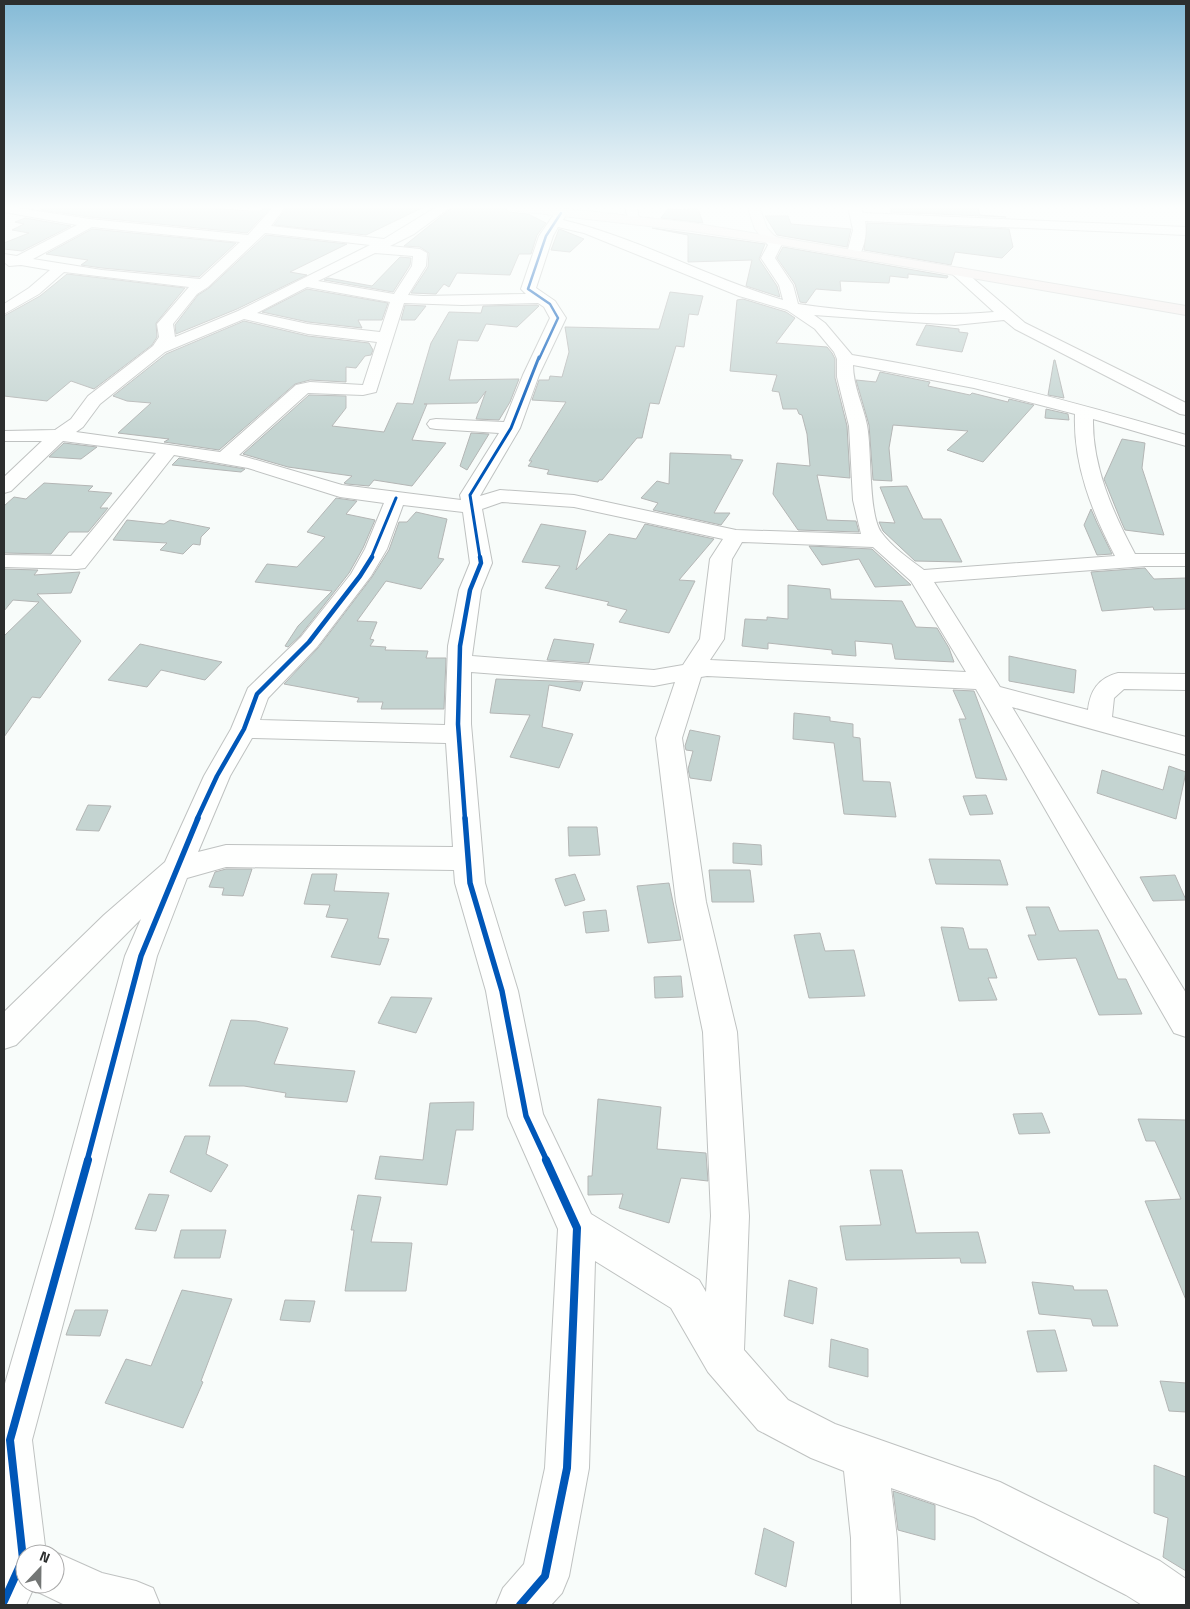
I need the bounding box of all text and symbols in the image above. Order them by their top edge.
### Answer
north arrow [15,1544,65,1594]
text: N [37,1545,53,1568]

